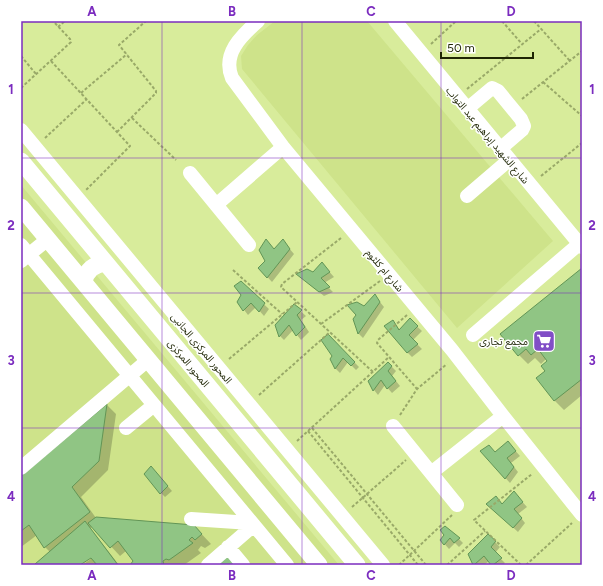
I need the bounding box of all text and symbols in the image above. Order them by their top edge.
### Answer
text: A [87,4,97,19]
text: B [228,4,236,19]
text: C [366,4,376,19]
text: D [506,4,516,19]
scale bar [441,34,533,60]
text: 50 m [447,41,475,55]
text: 1 [8,82,14,97]
text: 1 [589,82,595,97]
street label: شارع الشهيد إبراهيم عبد التواب [442,84,532,187]
text: 2 [7,218,15,233]
text: 2 [588,218,596,233]
street label: شارع ام كلثوم [361,246,406,296]
street label: المحور المركزى الجانبى [169,310,235,386]
supermarket icon: مجمع تجارى [531,328,557,354]
place label: مجمع تجارى [479,335,528,349]
street label: المحور المركزى [166,337,212,389]
text: 3 [7,353,15,368]
text: 3 [588,353,596,368]
text: 4 [7,489,15,504]
text: 4 [588,489,596,504]
text: A [87,568,97,583]
text: B [228,568,236,583]
text: C [366,568,376,583]
text: D [506,568,516,583]

